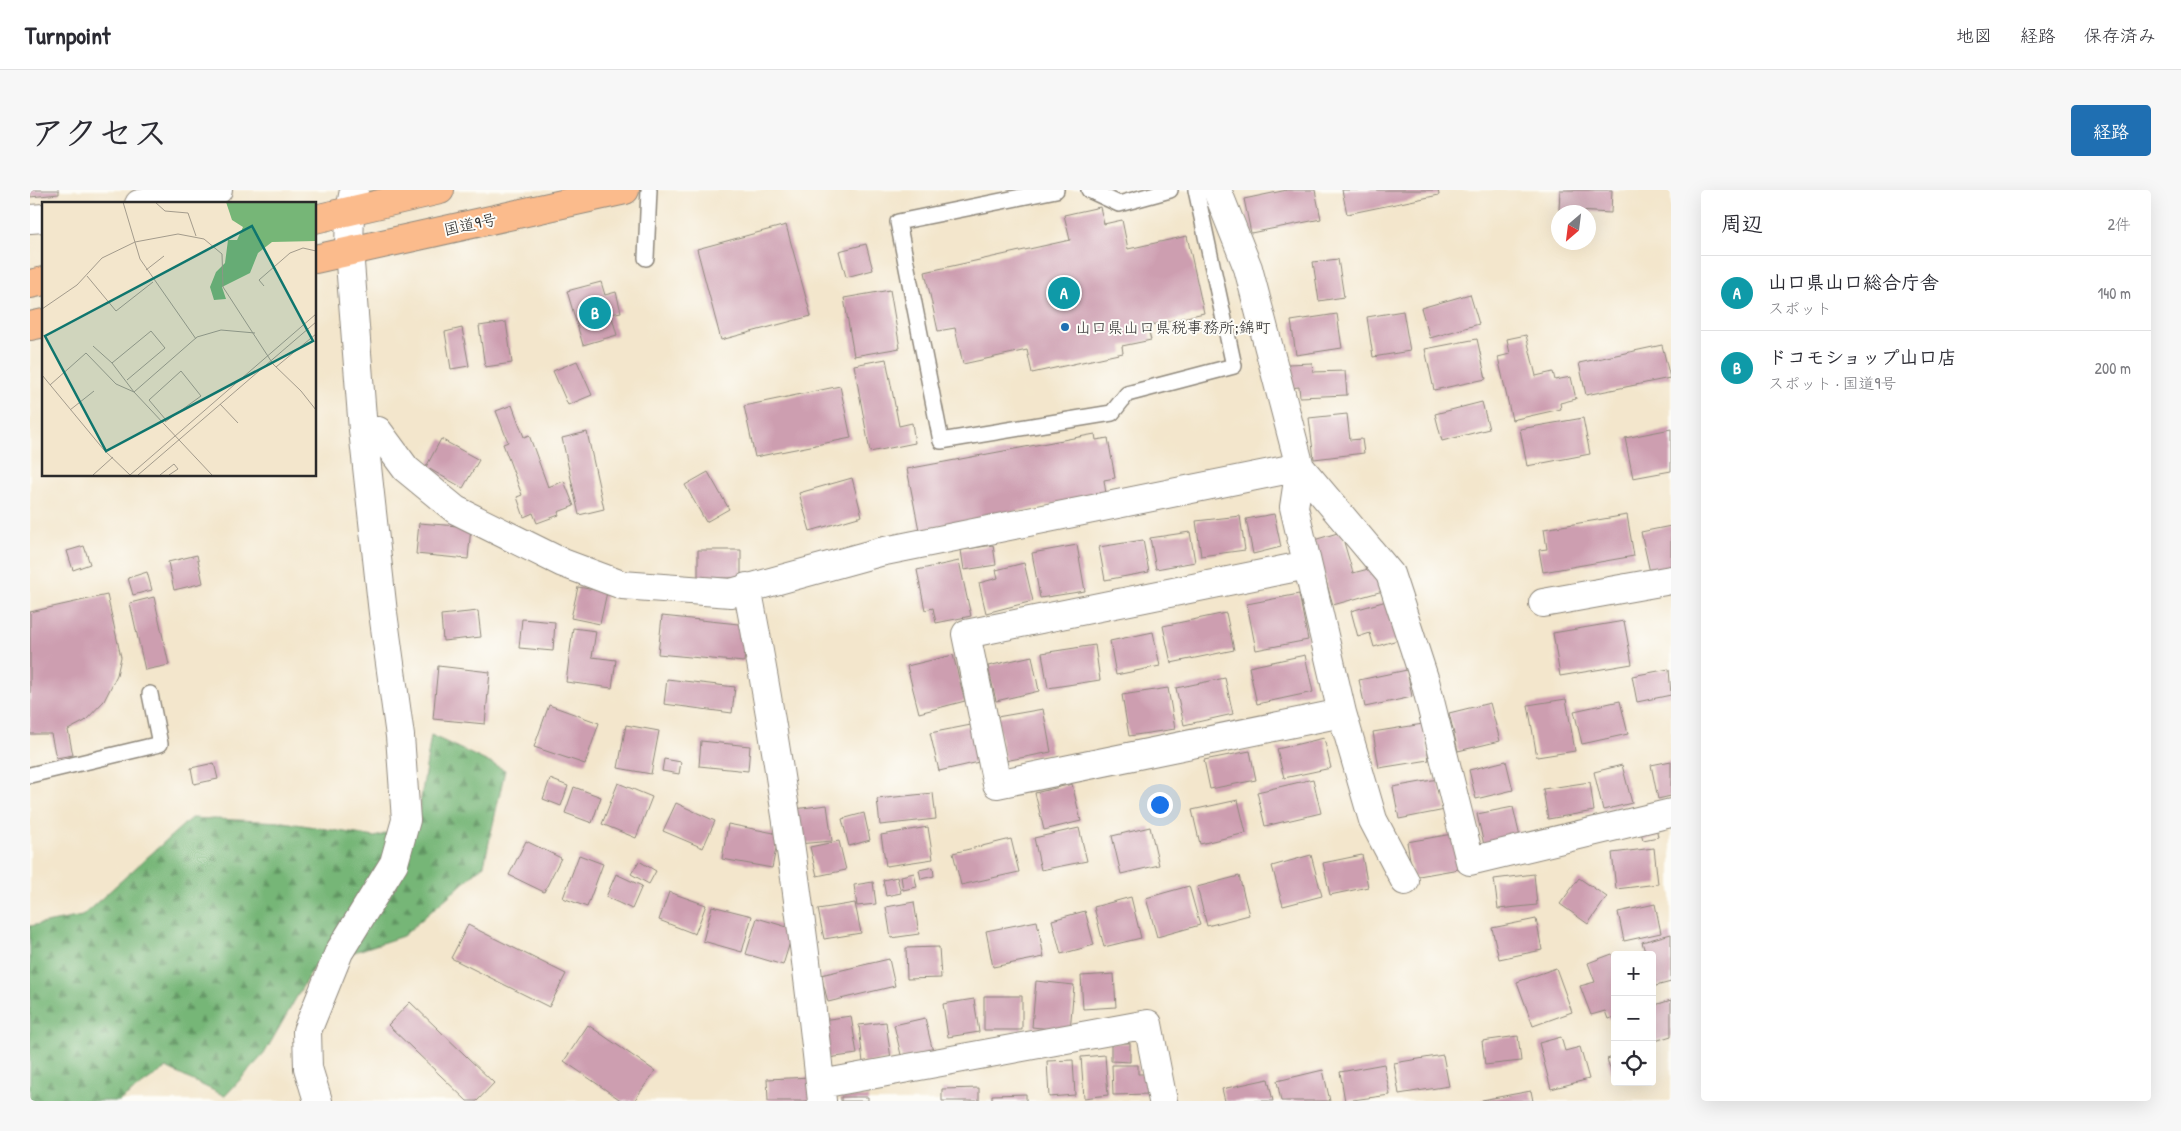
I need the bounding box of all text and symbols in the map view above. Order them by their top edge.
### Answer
text: Turnpoint [25,19,110,51]
text: 地図 [1956,23,1992,48]
text: 経路 [2020,23,2056,48]
text: 保存済み [2084,23,2156,48]
button: 経路 [2071,105,2151,156]
text: アクセス [30,109,168,156]
inset map [42,202,316,476]
north arrow [1551,205,1596,250]
street label: 国道9号 [441,208,499,240]
text: 周辺 [1721,209,1763,238]
text: 2件 [2108,213,2131,235]
text: 山口県山口総合庁舎 [1768,269,1939,295]
pin: A [1048,274,1080,312]
text: A [1733,282,1741,304]
text: 140 m [2097,282,2131,304]
pin: B [579,294,611,332]
text: スポット [1768,297,1832,319]
place label: 山口県山口県税事務所;錦町 [1075,316,1271,338]
marker: 山口県山口県税事務所;錦町 [1059,321,1071,333]
text: ドコモショップ山口店 [1768,344,1956,370]
text: B [1733,357,1741,379]
text: 200 m [2095,357,2131,379]
text: スポット · 国道9号 [1768,372,1896,394]
your location [1147,792,1173,818]
map controls [1611,951,1656,1086]
button: + [1611,951,1656,996]
button: − [1611,996,1656,1041]
button: locate [1611,1041,1656,1086]

